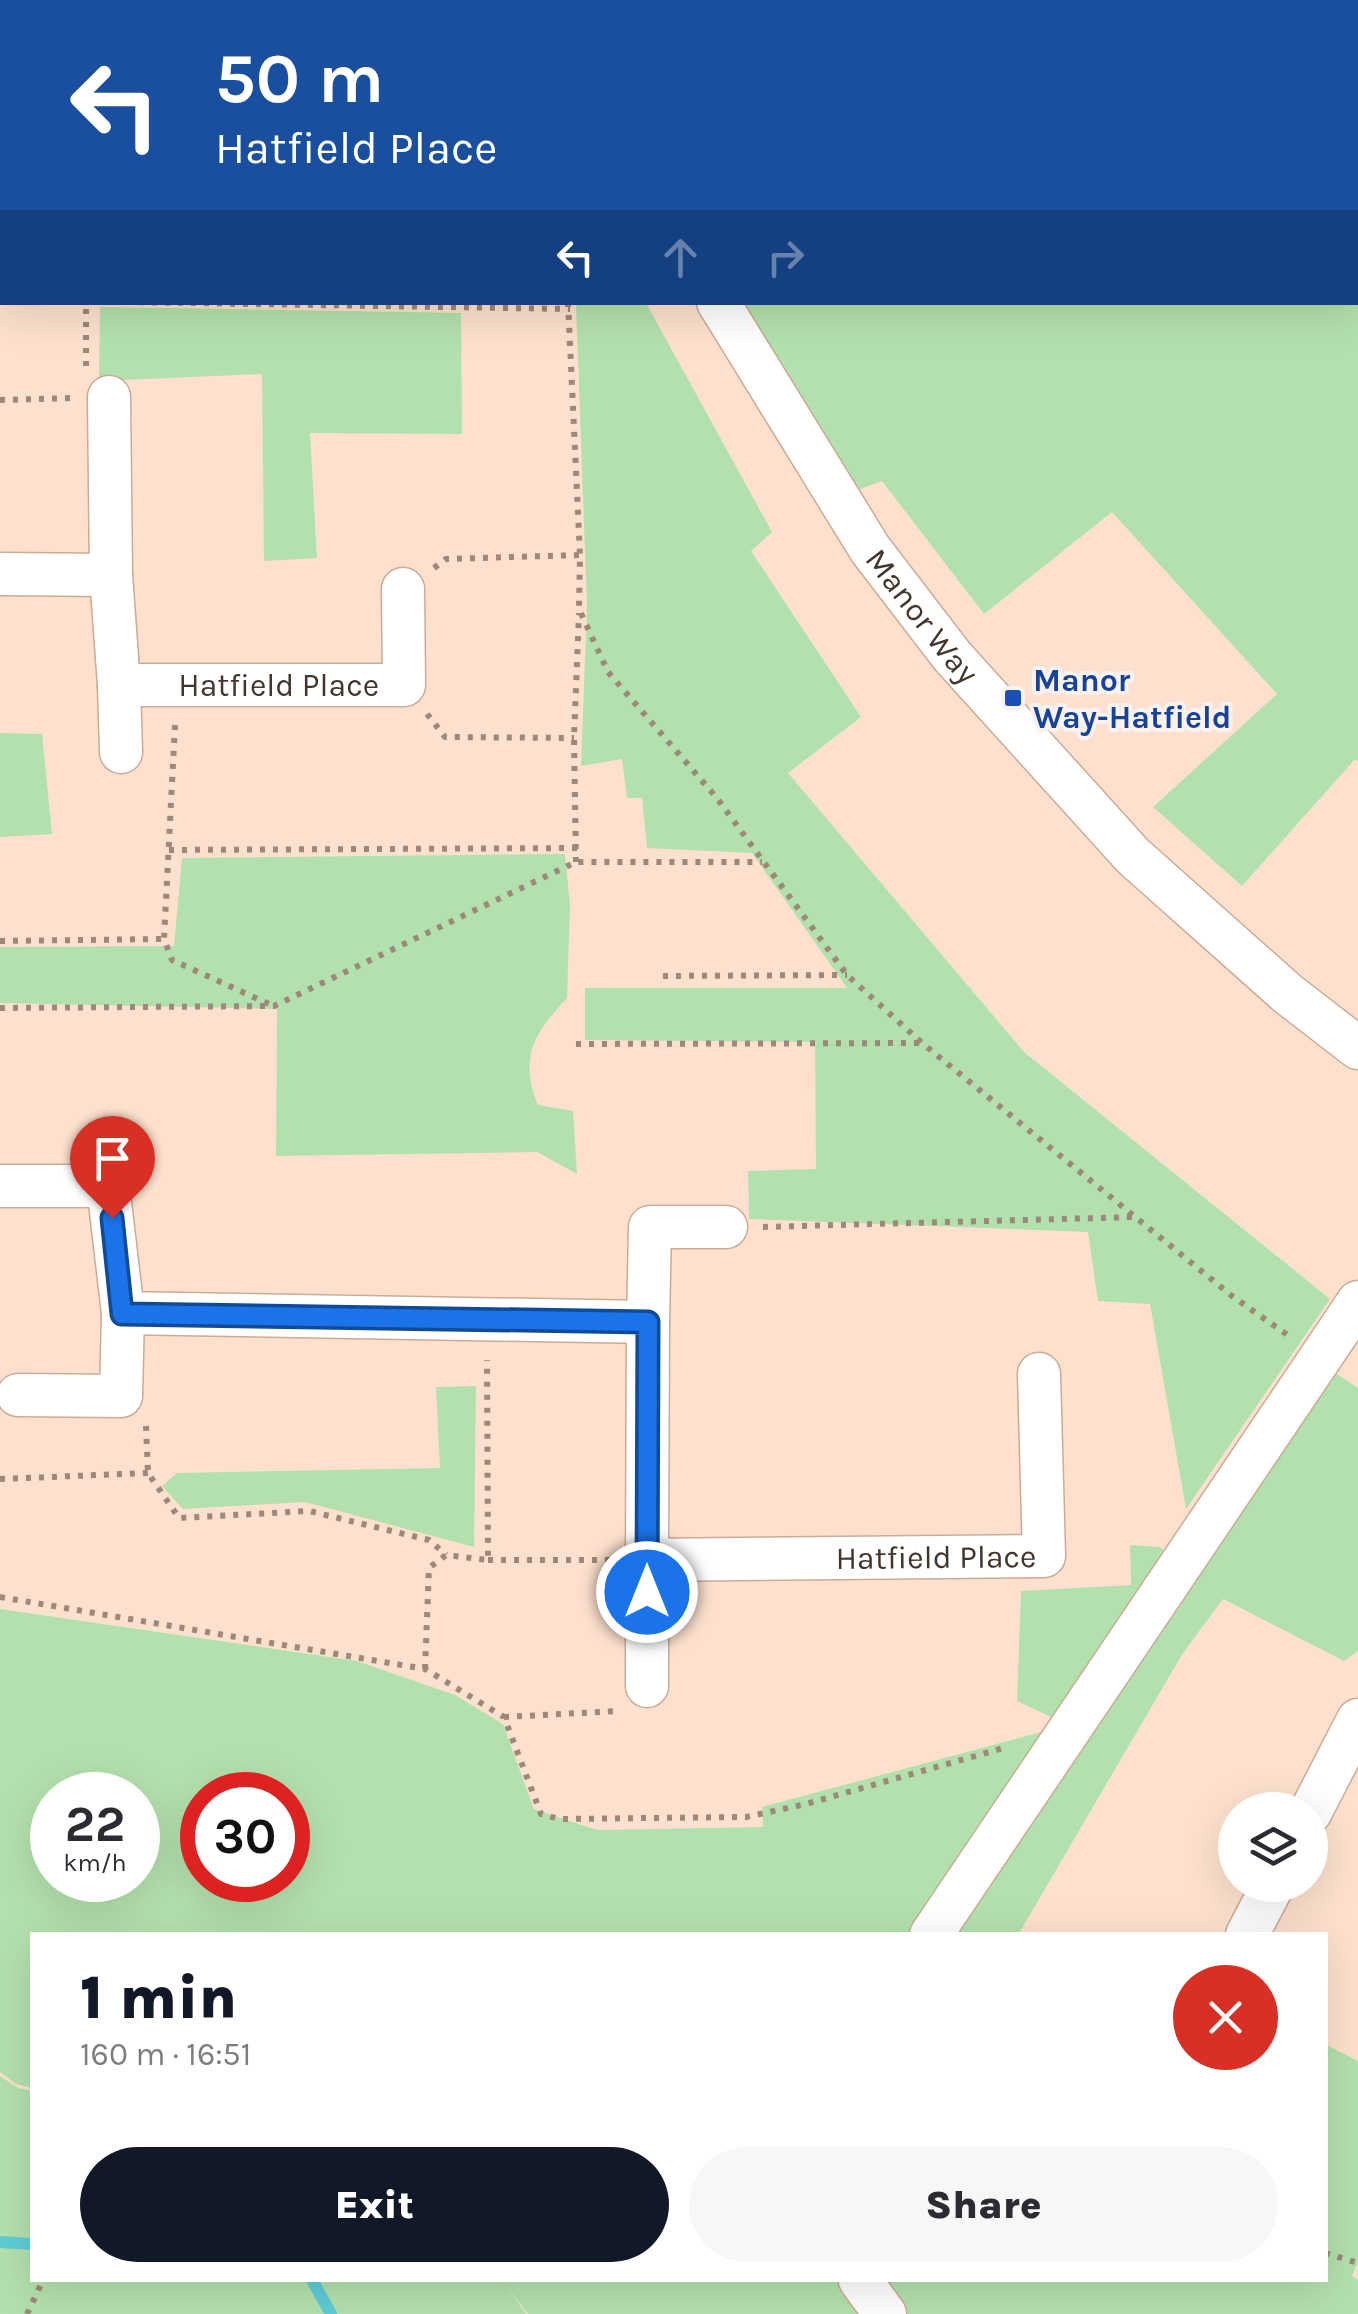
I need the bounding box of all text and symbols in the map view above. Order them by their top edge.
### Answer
text: 50 m [215,38,384,120]
icon: left [50,40,180,170]
text: Hatfield Place [215,122,497,174]
icon: left [548,230,603,285]
icon: ahead [653,230,708,285]
icon: right [758,230,813,285]
street label: Manor Way [858,541,986,691]
place label: Manor Way-Hatfield [1033,662,1231,736]
street label: Hatfield Place [178,667,379,704]
marker: Manor Way-Hatfield [1002,687,1024,709]
pin [70,1116,155,1219]
icon: arrive [85,1131,140,1186]
street label: Hatfield Place [835,1538,1037,1577]
position arrow [595,1540,699,1644]
speed limit sign: 30 [180,1772,310,1902]
map controls [1218,1792,1328,1902]
button: layers [1218,1792,1328,1902]
text: 22 [65,1795,125,1854]
text: km/h [63,1848,127,1877]
text: 1 min [80,1963,237,2033]
button: close [1173,1965,1278,2070]
text: 160 m · 16:51 [80,2036,251,2073]
button: Exit [80,2147,669,2262]
button: Share [689,2147,1278,2262]

